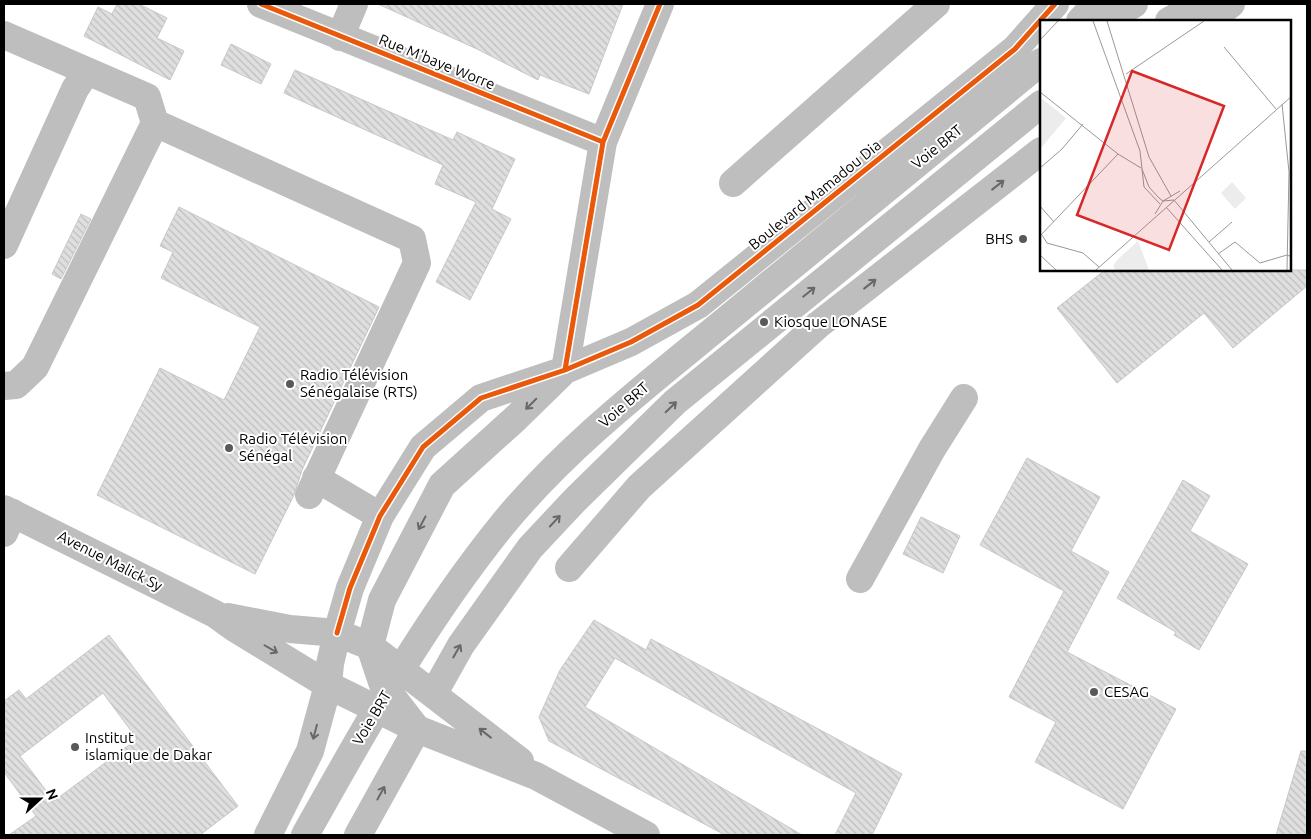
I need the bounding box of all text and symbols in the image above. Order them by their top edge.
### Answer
inset map [1040,20,1291,271]
street label: Rue M'baye Worre [377,30,498,93]
street label: Voie BRT [908,121,966,172]
street label: Boulevard Mamadou Dia [745,136,884,253]
one-way arrow [991,179,1004,190]
place label: BHS [985,230,1013,247]
marker: BHS [1017,233,1029,245]
one-way arrow [863,279,876,290]
one-way arrow [803,287,816,298]
place label: Kiosque LONASE [774,313,887,330]
marker: Kiosque LONASE [758,316,770,328]
place label: Radio Télévision Sénégalaise (RTS) [300,366,418,400]
marker: Radio Télévision Sénégalaise (RTS) [284,378,296,390]
street label: Voie BRT [595,378,653,431]
one-way arrow [524,398,537,410]
one-way arrow [664,401,677,413]
place label: Radio Télévision Sénégal [239,430,347,464]
marker: Radio Télévision Sénégal [223,442,235,454]
one-way arrow [417,515,427,530]
one-way arrow [549,515,561,527]
street label: Avenue Malick Sy [55,527,165,594]
one-way arrow [453,644,463,658]
one-way arrow [263,645,277,655]
place label: CESAG [1104,683,1149,700]
marker: CESAG [1088,686,1100,698]
street label: Voie BRT [349,687,395,748]
one-way arrow [310,724,320,740]
one-way arrow [478,728,492,738]
place label: Institut islamique de Dakar [85,729,213,763]
marker: Institut islamique de Dakar [69,741,81,753]
north arrow [15,774,65,824]
one-way arrow [377,786,387,800]
text: N [43,787,61,802]

